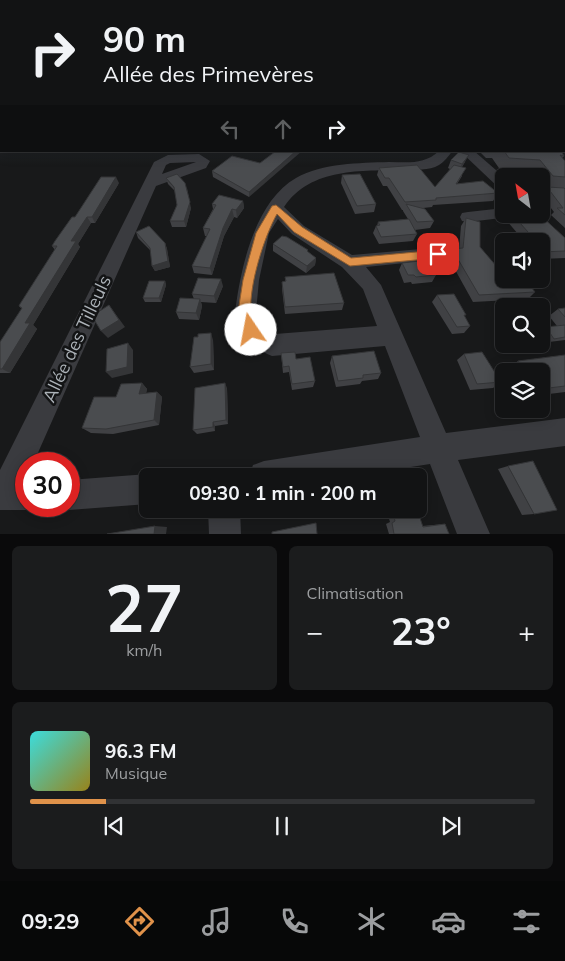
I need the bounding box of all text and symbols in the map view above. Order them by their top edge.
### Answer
text: 90 m [103,17,186,61]
icon: right [20,20,85,85]
text: Allée des Primevères [103,60,314,88]
icon: left [216,115,244,143]
icon: ahead [269,115,297,143]
icon: right [322,115,350,143]
north arrow [495,168,550,222]
map controls [495,168,550,418]
pin [417,233,459,275]
button: sound [495,233,550,288]
icon: arrive [424,240,452,268]
street label: Allée des Tilleuls [37,272,116,406]
button: search [495,298,550,353]
position arrow [224,303,276,355]
button: layers [495,363,550,418]
speed limit sign: 30 [15,452,80,517]
text: 09:30 · 1 min · 200 m [189,481,377,505]
text: 27 [105,567,183,648]
text: Climatisation [307,583,404,603]
text: 23° [391,607,451,655]
text: − [307,614,323,649]
text: + [518,614,535,649]
text: km/h [126,640,162,660]
text: 96.3 FM [105,739,177,763]
text: Musique [105,763,167,783]
icon: previous [100,812,128,840]
icon: pause [268,812,296,840]
icon: next [437,812,465,840]
icon: directions [122,904,157,939]
icon: music [199,904,234,939]
icon: phone [277,904,312,939]
icon: climate [354,904,389,939]
icon: car [431,904,466,939]
icon: filters [509,904,544,939]
text: 09:29 [21,907,79,935]

